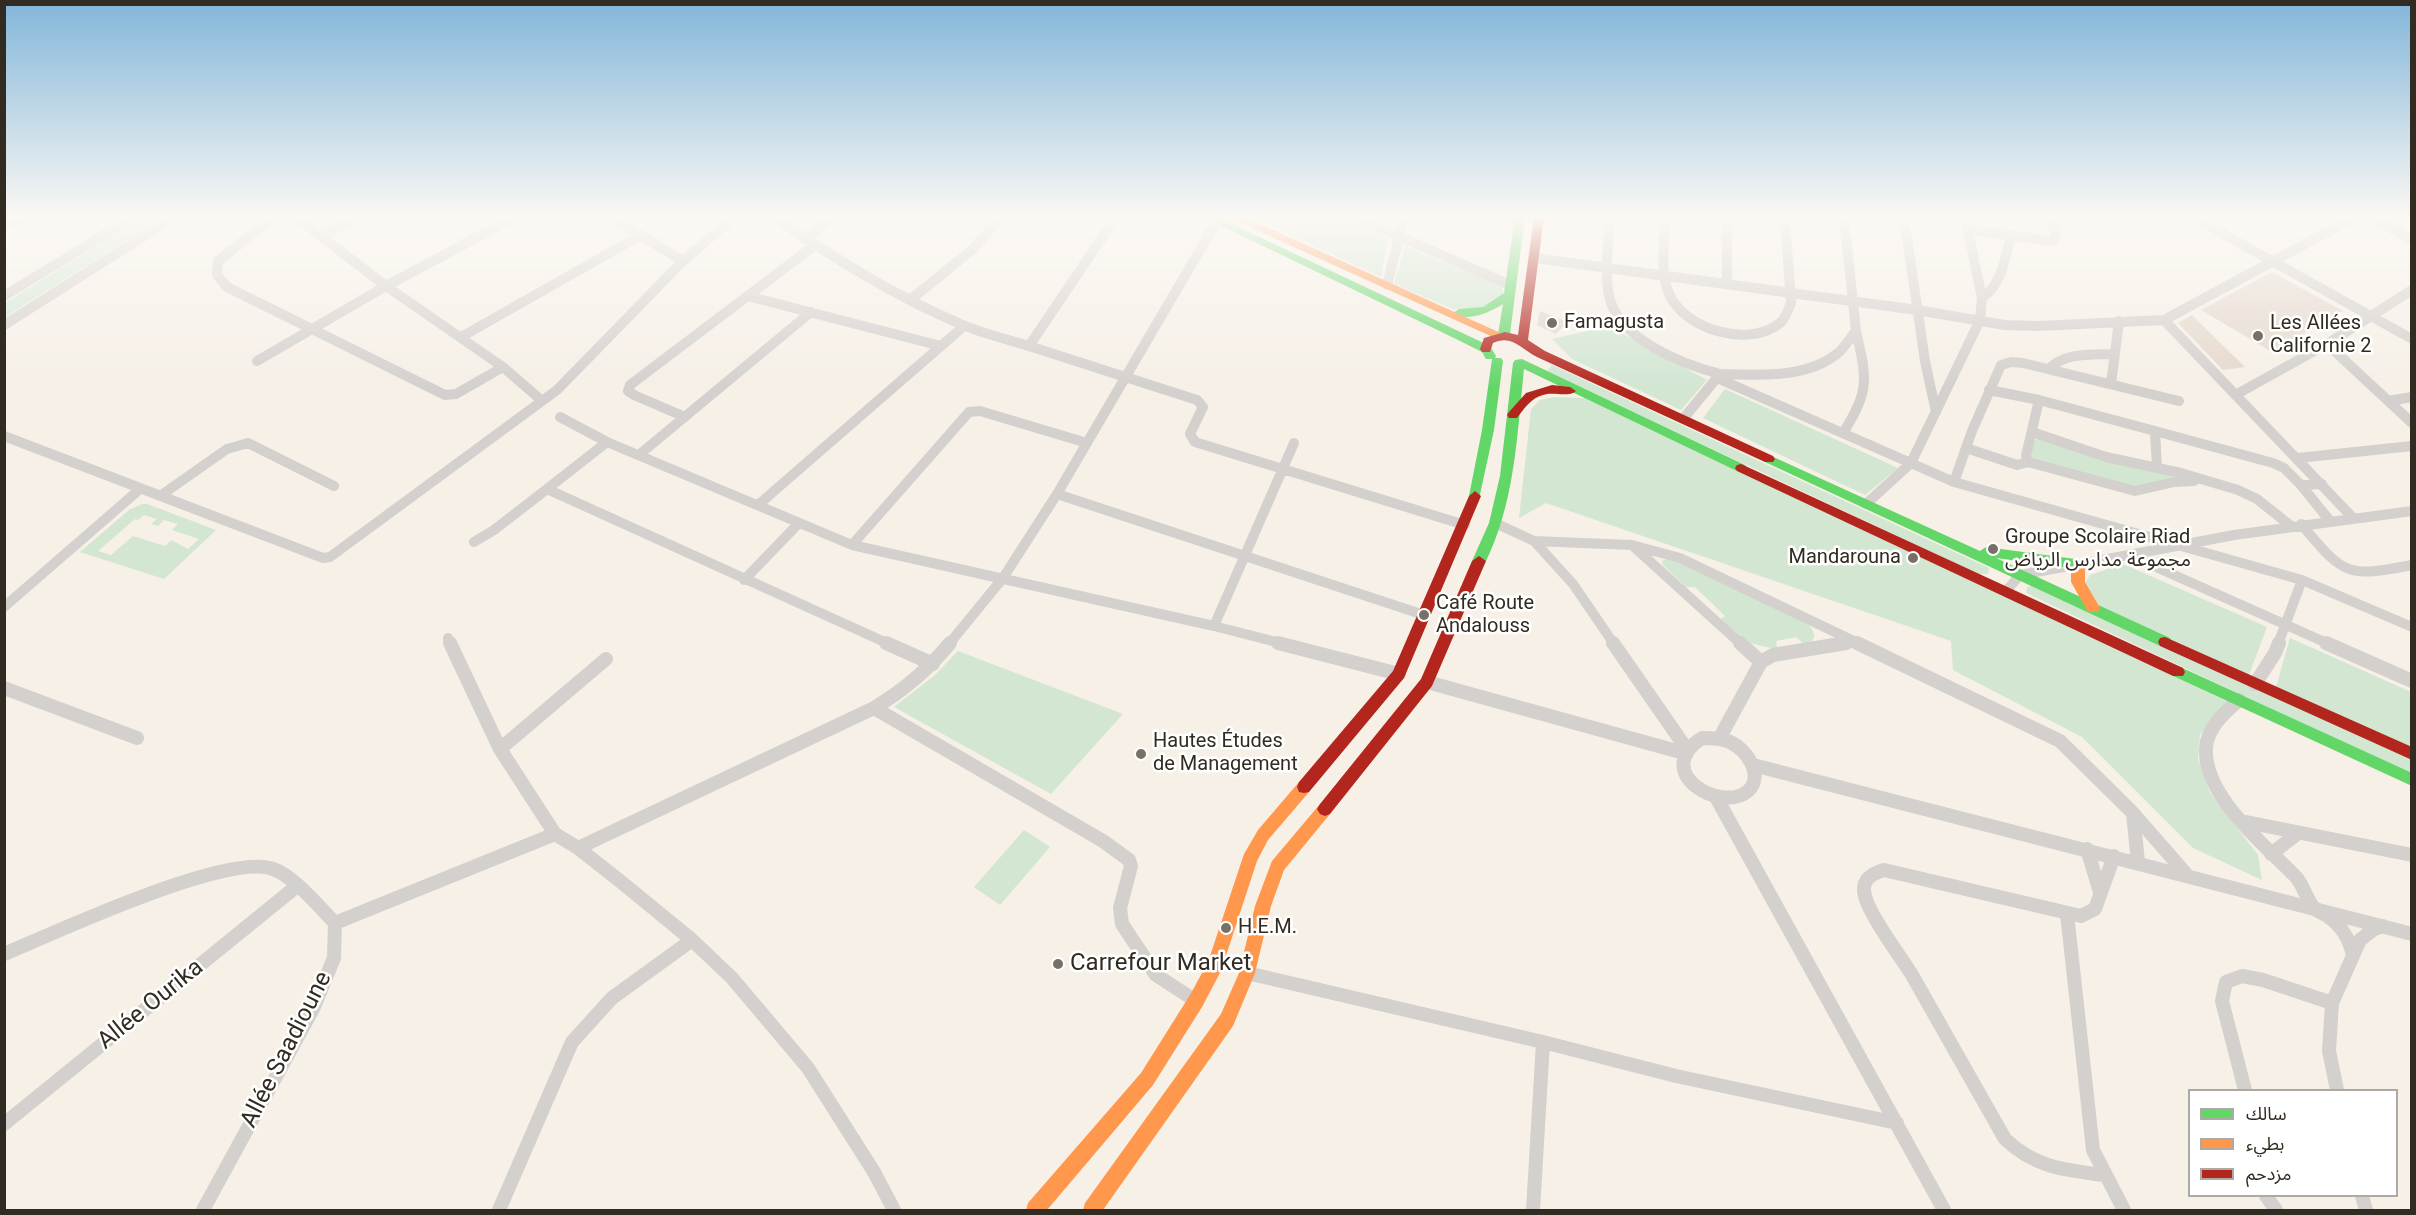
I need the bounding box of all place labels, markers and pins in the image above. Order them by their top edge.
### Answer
place label: Famagusta [1564,311,1664,335]
place label: Les Allées Californie 2 [2270,312,2371,359]
marker: Famagusta [1545,316,1559,330]
marker: Les Allées Californie 2 [2251,329,2265,343]
place label: Groupe Scolaire Riad مجموعة مدارس الرياض [2005,526,2191,573]
marker: Groupe Scolaire Riad مجموعة مدارس الرياض [1986,542,2000,556]
place label: Mandarouna [1789,546,1901,570]
marker: Mandarouna [1906,551,1920,565]
place label: Café Route Andalouss [1436,592,1534,639]
marker: Café Route Andalouss [1417,608,1431,622]
place label: Hautes Études de Management [1153,730,1298,777]
marker: Hautes Études de Management [1134,747,1148,761]
place label: H.E.M. [1238,916,1297,940]
marker: H.E.M. [1219,921,1233,935]
place label: Carrefour Market [1070,950,1251,978]
marker: Carrefour Market [1051,957,1065,971]

